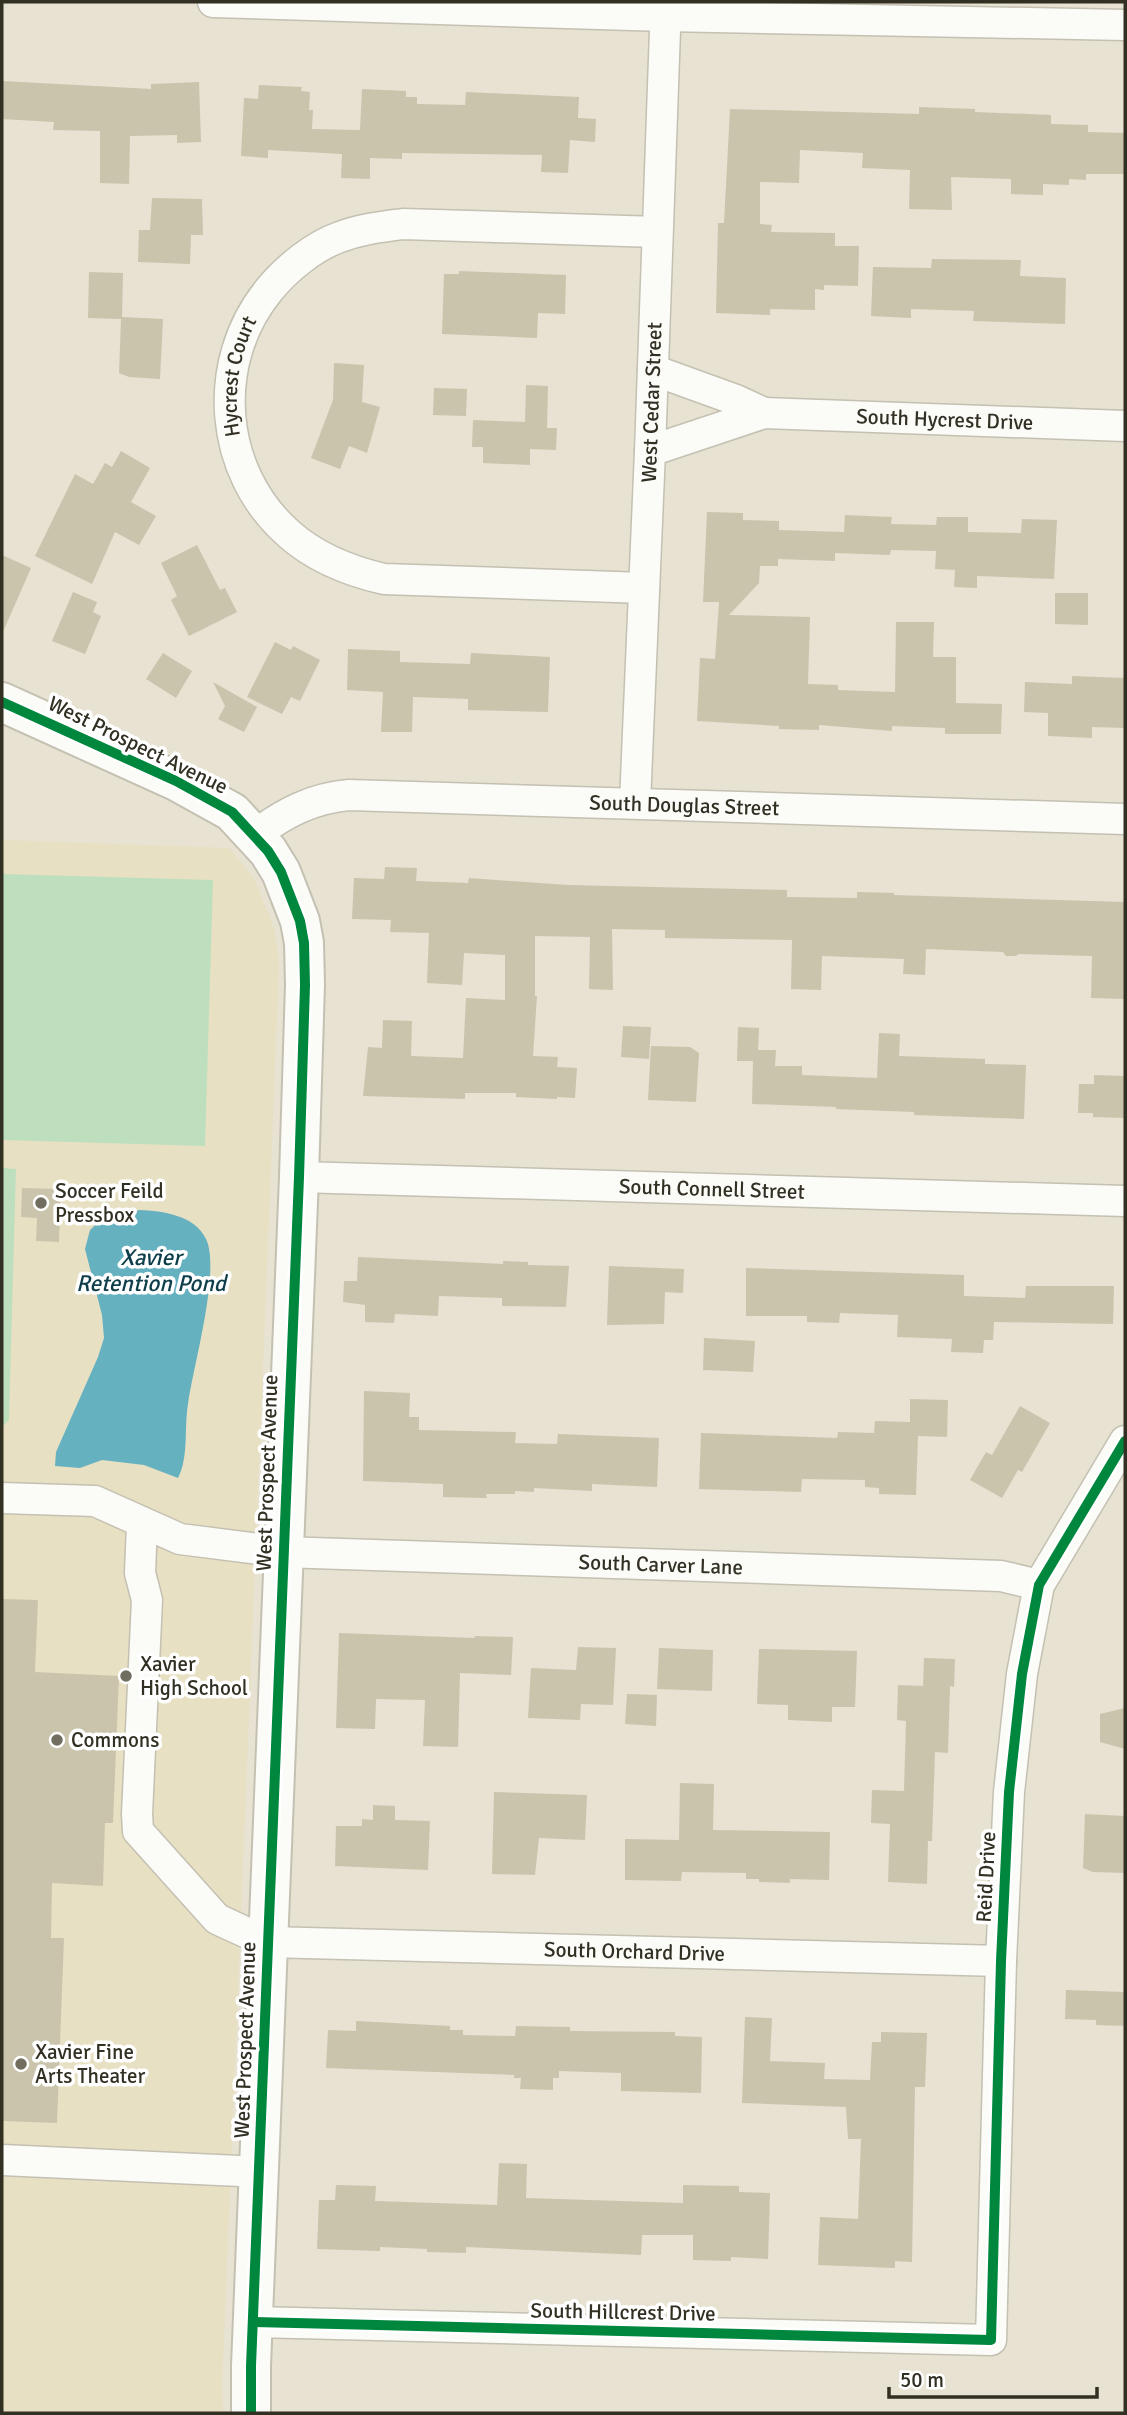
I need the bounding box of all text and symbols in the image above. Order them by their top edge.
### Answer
street label: Hycrest Court [217,311,262,439]
street label: West Cedar Street [636,322,668,483]
street label: South Hycrest Drive [856,403,1034,436]
street label: West Prospect Avenue [44,690,232,800]
street label: South Douglas Street [589,789,780,821]
street label: South Connell Street [619,1173,805,1205]
place label: Soccer Feild Pressbox [55,1178,164,1228]
marker: Soccer Feild Pressbox [33,1195,49,1211]
water label: Xavier Retention Pond [76,1243,229,1298]
street label: West Prospect Avenue [251,1374,283,1572]
street label: South Carver Lane [578,1549,744,1580]
place label: Xavier High School [140,1651,248,1701]
marker: Xavier High School [118,1668,134,1684]
place label: Commons [71,1727,159,1753]
marker: Commons [49,1732,65,1748]
street label: Reid Drive [971,1831,1001,1923]
street label: South Orchard Drive [544,1936,725,1967]
street label: West Prospect Avenue [229,1941,261,2139]
place label: Xavier Fine Arts Theater [35,2039,146,2089]
marker: Xavier Fine Arts Theater [13,2056,29,2072]
street label: South Hillcrest Drive [530,2297,716,2327]
scale bar [889,2356,1097,2400]
text: 50 m [900,2367,944,2393]

